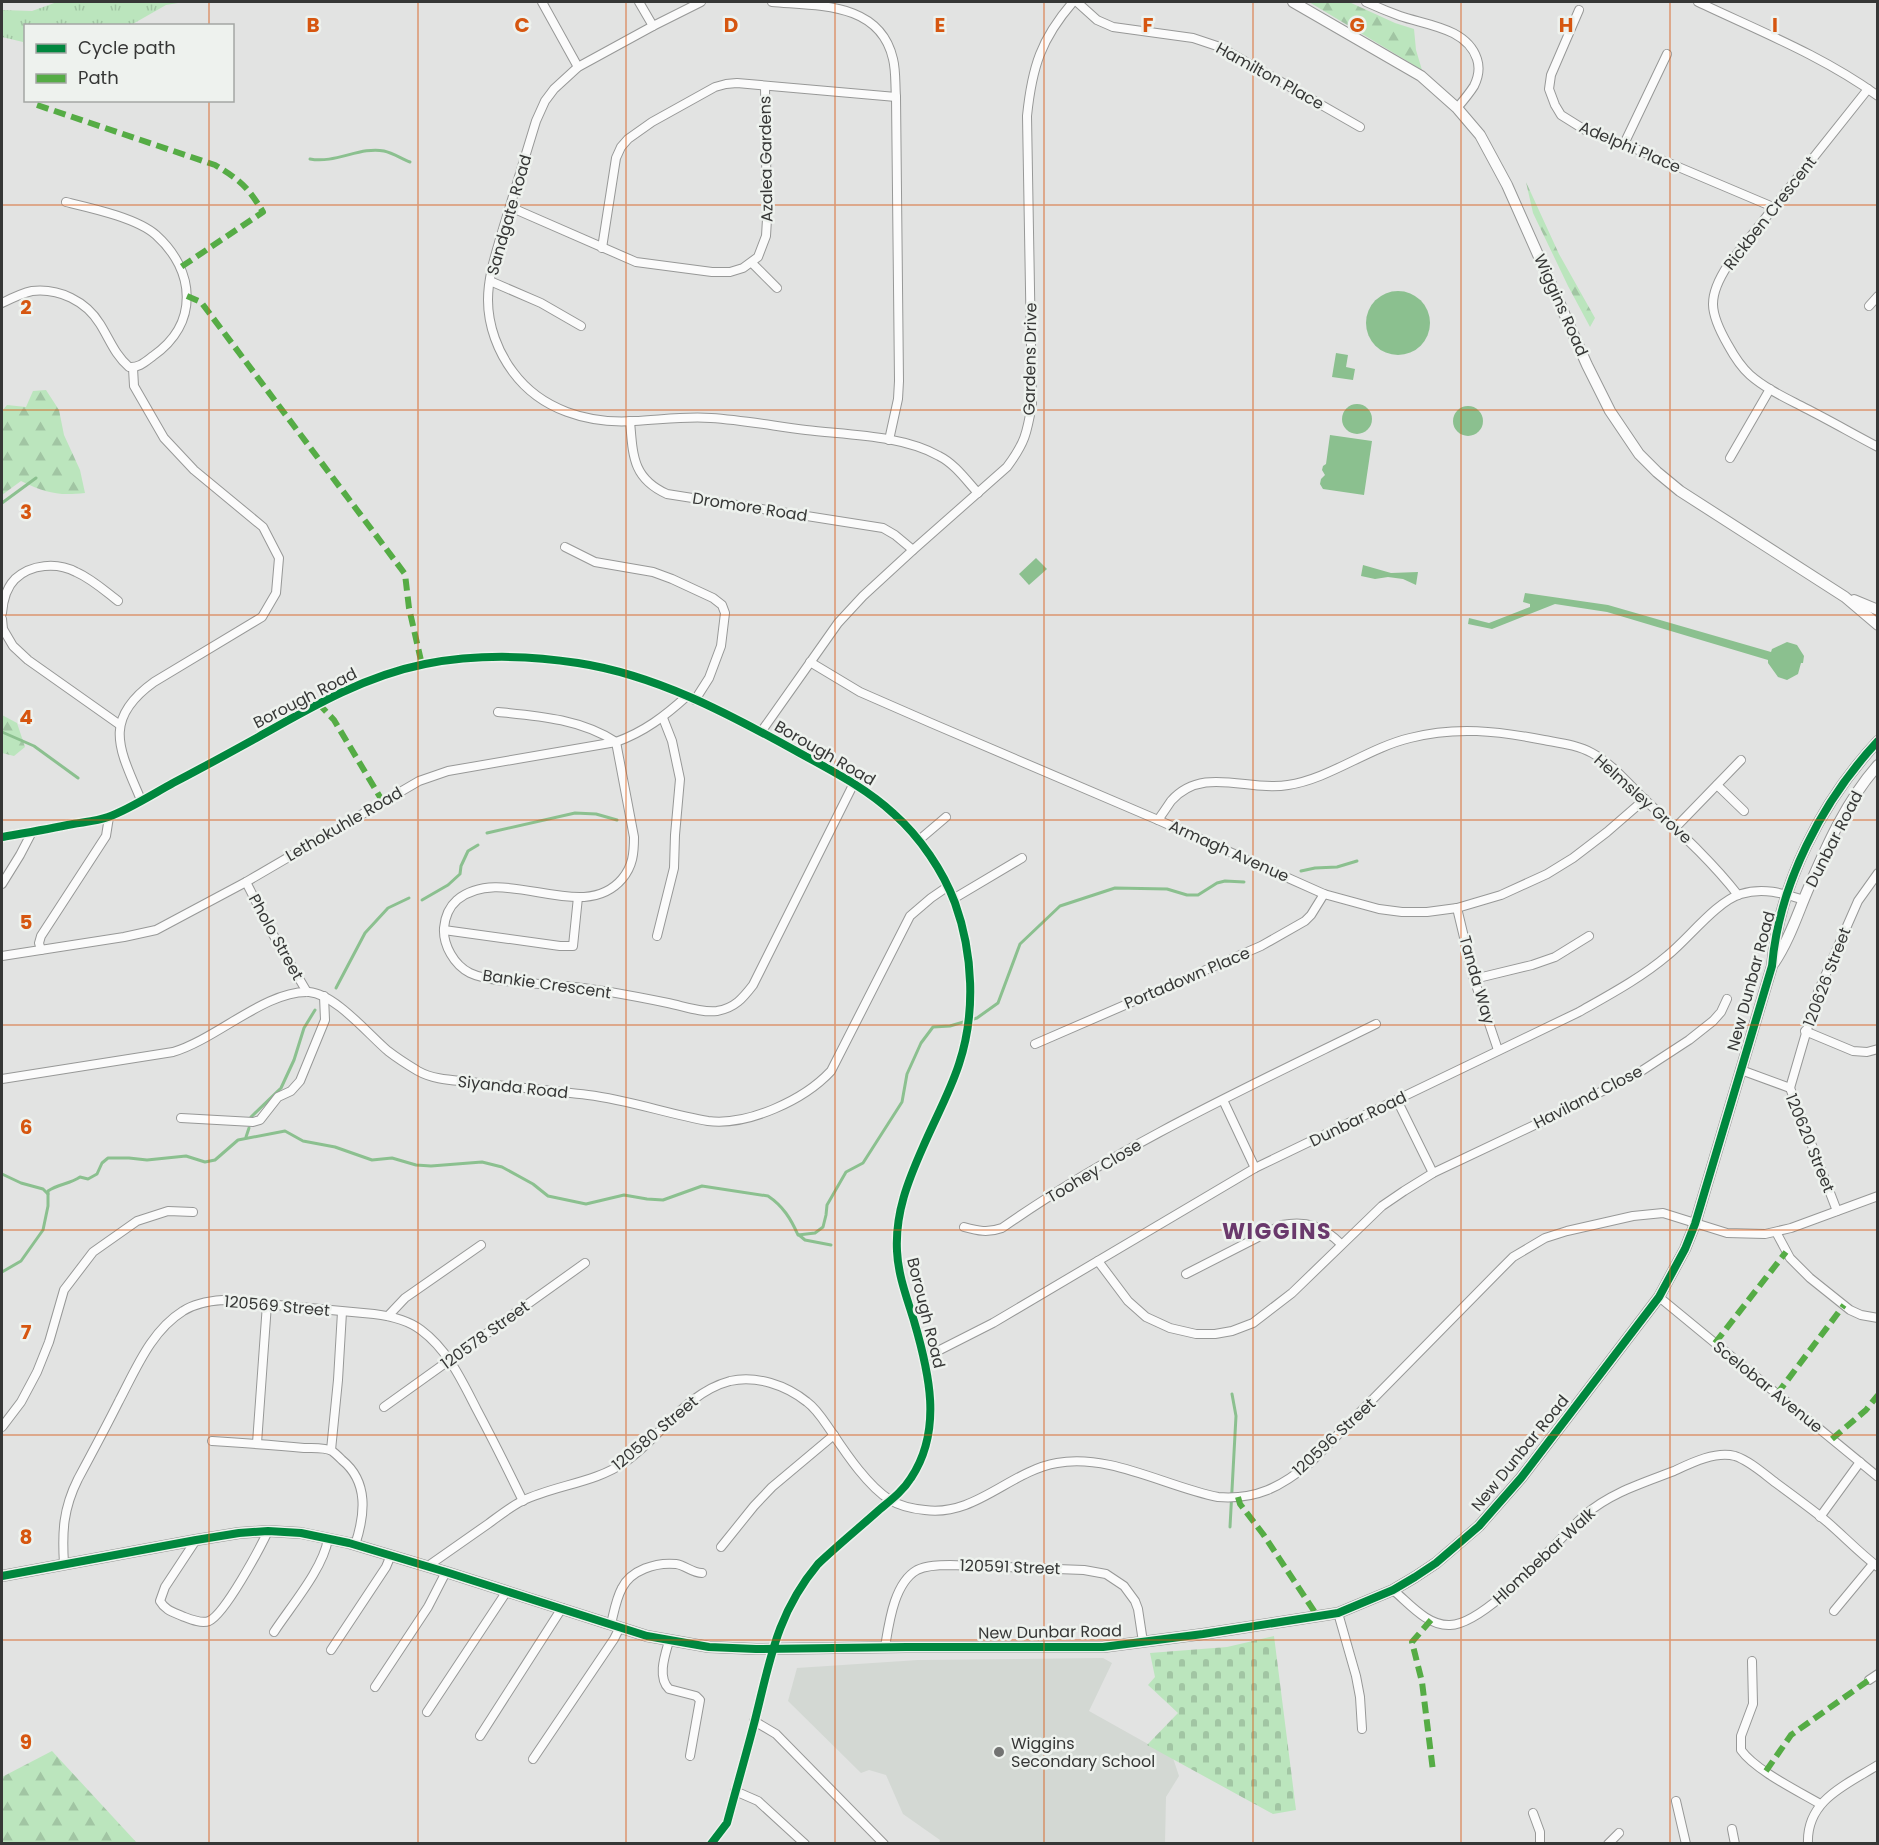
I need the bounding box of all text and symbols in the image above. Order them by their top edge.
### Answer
text: B [306,11,320,39]
text: C [514,11,530,39]
text: D [724,11,738,39]
text: E [935,11,945,39]
text: F [1143,11,1154,39]
text: G [1349,11,1365,39]
text: H [1559,11,1573,39]
text: I [1772,11,1778,39]
legend [24,24,234,102]
text: Cycle path [78,35,176,60]
street label: Hamilton Place [1212,37,1328,115]
text: Path [78,65,119,90]
street label: Azalea Gardens [753,96,779,222]
street label: Adelphi Place [1576,115,1684,179]
street label: Rickben Crescent [1718,151,1822,275]
street label: Sandgate Road [481,152,537,278]
street label: Wiggins Road [1528,250,1594,360]
text: 2 [20,293,32,321]
street label: Gardens Drive [1018,302,1042,416]
street label: Dromore Road [691,487,809,527]
text: 3 [20,498,32,526]
street label: Borough Road [249,662,361,734]
text: 4 [19,703,33,731]
street label: Borough Road [770,715,880,791]
street label: Helmsley Grove [1589,749,1697,849]
street label: Lethokuhle Road [281,781,407,867]
street label: Dunbar Road [1800,787,1868,891]
street label: Armagh Avenue [1165,814,1293,888]
street label: Pholo Street [243,890,309,984]
text: 5 [20,908,33,936]
street label: New Dunbar Road [1721,909,1781,1053]
street label: 120626 Street [1797,924,1857,1030]
street label: Tanda Way [1453,933,1501,1027]
street label: Portadown Place [1121,941,1253,1015]
street label: Bankie Crescent [481,964,613,1004]
street label: Haviland Close [1529,1060,1647,1134]
street label: Siyanda Road [457,1070,569,1104]
street label: Dunbar Road [1306,1086,1410,1152]
street label: 120620 Street [1780,1090,1840,1196]
text: 6 [20,1113,32,1141]
street label: Toohey Close [1042,1133,1146,1209]
district label: WIGGINS [1222,1216,1332,1247]
street label: Borough Road [901,1255,951,1371]
street label: 120569 Street [223,1290,331,1322]
street label: 120578 Street [436,1295,534,1375]
text: 7 [21,1318,32,1346]
street label: Scelobar Avenue [1708,1336,1828,1439]
street label: 120580 Street [607,1390,703,1476]
street label: New Dunbar Road [1466,1390,1574,1516]
street label: 120596 Street [1287,1392,1381,1481]
street label: Hlombebar Walk [1488,1502,1601,1610]
text: 8 [20,1523,32,1551]
street label: 120591 Street [959,1554,1061,1580]
street label: New Dunbar Road [978,1619,1122,1645]
text: 9 [20,1728,32,1756]
place label: Wiggins Secondary School [1011,1732,1155,1773]
marker: Wiggins Secondary School [992,1745,1006,1759]

